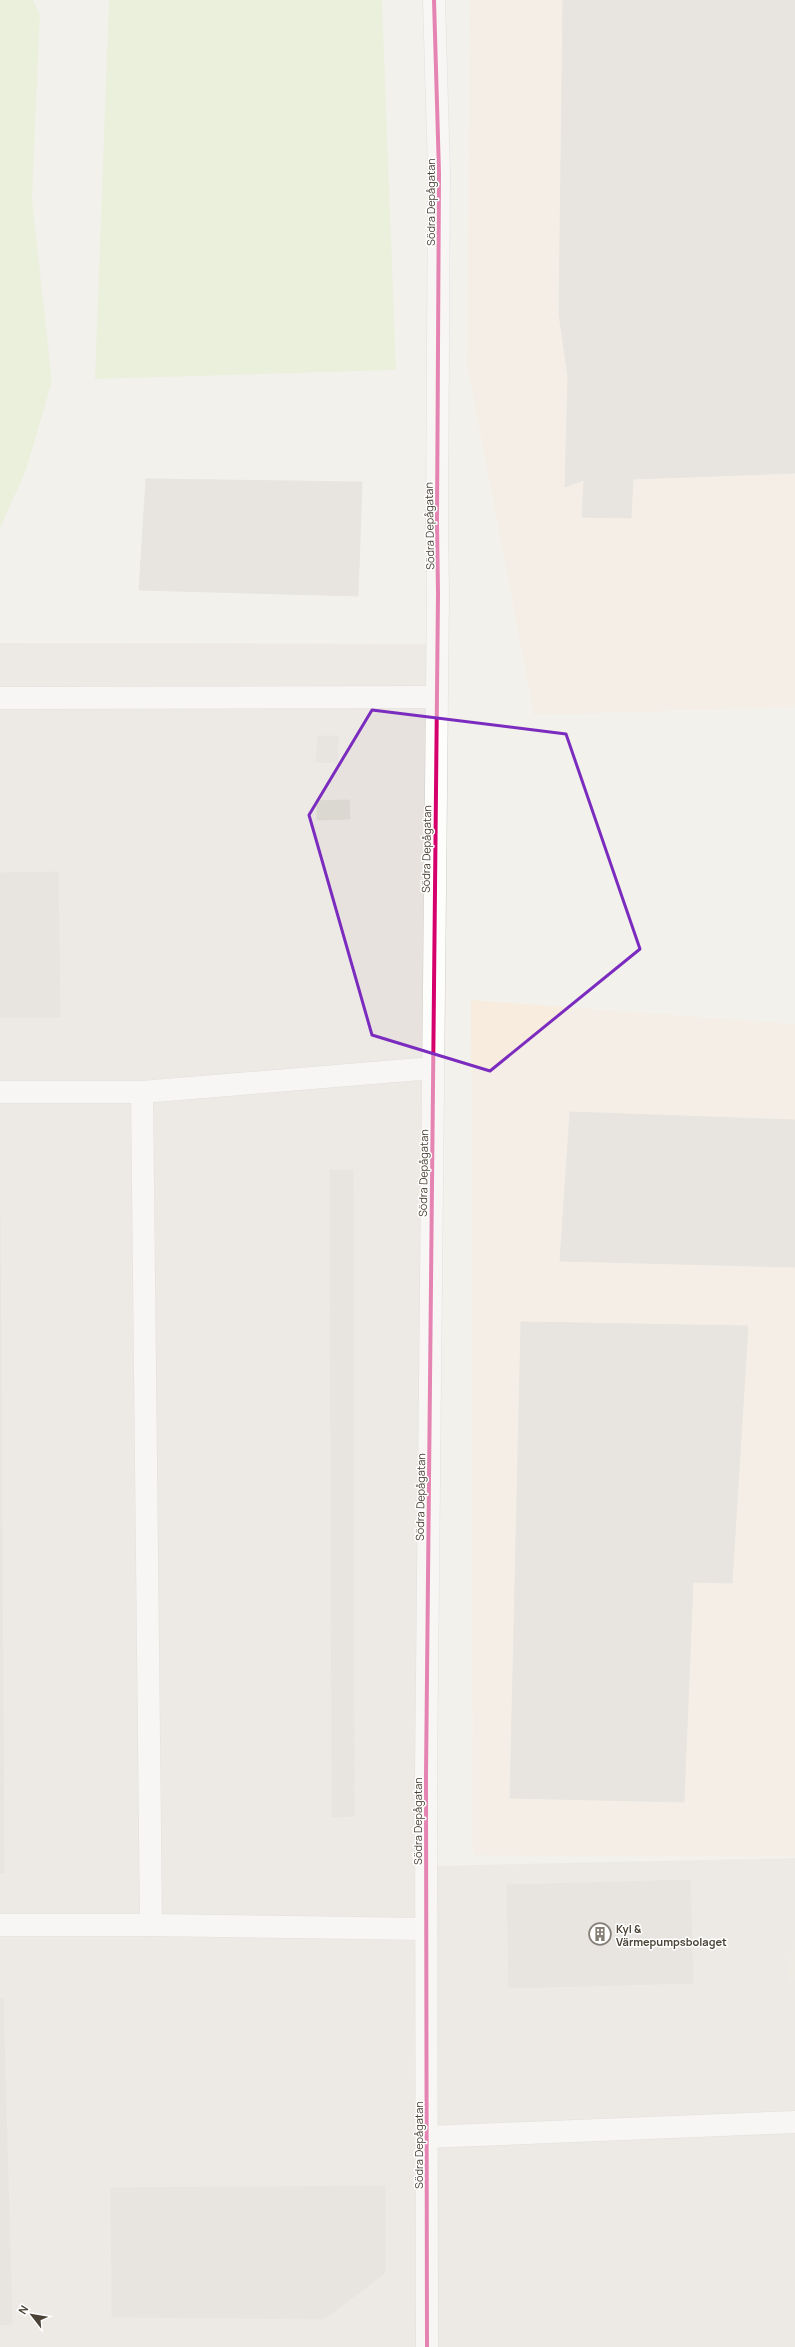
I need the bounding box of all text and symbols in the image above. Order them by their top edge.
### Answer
street label: Södra Depågatan [423,158,438,246]
street label: Södra Depågatan [421,482,437,570]
street label: Södra Depågatan [418,805,434,893]
street label: Södra Depågatan [415,1129,431,1217]
street label: Södra Depågatan [412,1453,428,1541]
street label: Södra Depågatan [410,1777,425,1865]
building icon: Kyl & Värmepumpsbolaget [587,1921,613,1947]
place label: Kyl & Värmepumpsbolaget [616,1921,727,1949]
street label: Södra Depågatan [411,2101,426,2189]
north arrow [12,2295,52,2335]
text: N [15,2302,32,2317]

